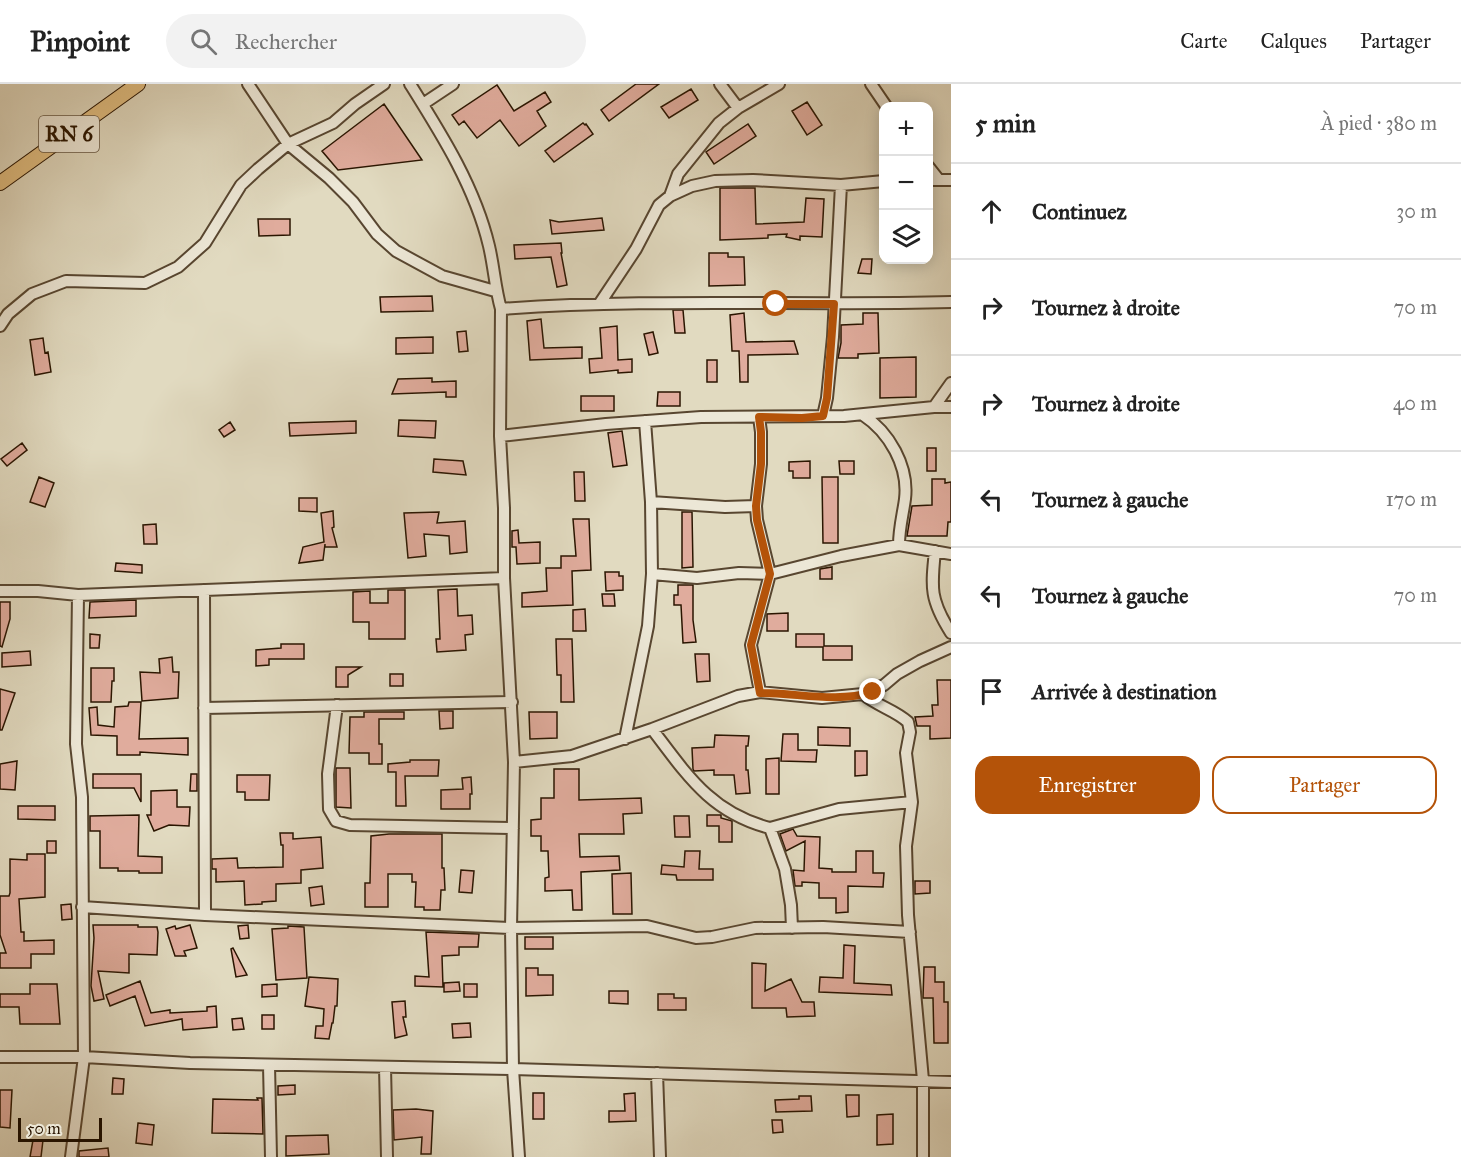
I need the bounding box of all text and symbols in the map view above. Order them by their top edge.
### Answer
search box [166,14,586,68]
text: Pinpoint [30,24,130,59]
icon: search [187,25,220,58]
text: Rechercher [235,28,337,55]
text: Carte [1180,28,1227,54]
text: Calques [1260,28,1327,54]
text: Partager [1360,28,1431,54]
map controls [879,102,933,264]
button: + [879,102,933,156]
text: 5 min [975,107,1036,139]
text: À pied · 380 m [1321,111,1437,135]
road number: RN 6 [39,116,99,152]
button: − [879,156,933,210]
icon: ahead [975,195,1008,228]
text: Continuez [1032,198,1127,225]
text: 30 m [1396,199,1437,223]
button: layers [879,210,933,264]
route start [762,290,788,316]
icon: right [975,291,1008,324]
text: Tournez à droite [1032,294,1180,321]
text: 70 m [1394,295,1437,319]
icon: right [975,387,1008,420]
text: Tournez à droite [1032,390,1180,417]
text: 40 m [1393,391,1437,415]
icon: left [975,483,1008,516]
text: Tournez à gauche [1032,486,1188,513]
text: 170 m [1386,487,1437,511]
icon: left [975,579,1008,612]
text: Tournez à gauche [1032,582,1188,609]
text: 70 m [1394,583,1437,607]
icon: arrive [975,675,1008,708]
route end [859,678,885,704]
text: Arrivée à destination [1032,678,1217,705]
button: Enregistrer [975,756,1200,814]
button: Partager [1212,756,1437,814]
scale bar [18,1115,102,1142]
text: 50 m [27,1119,61,1138]

